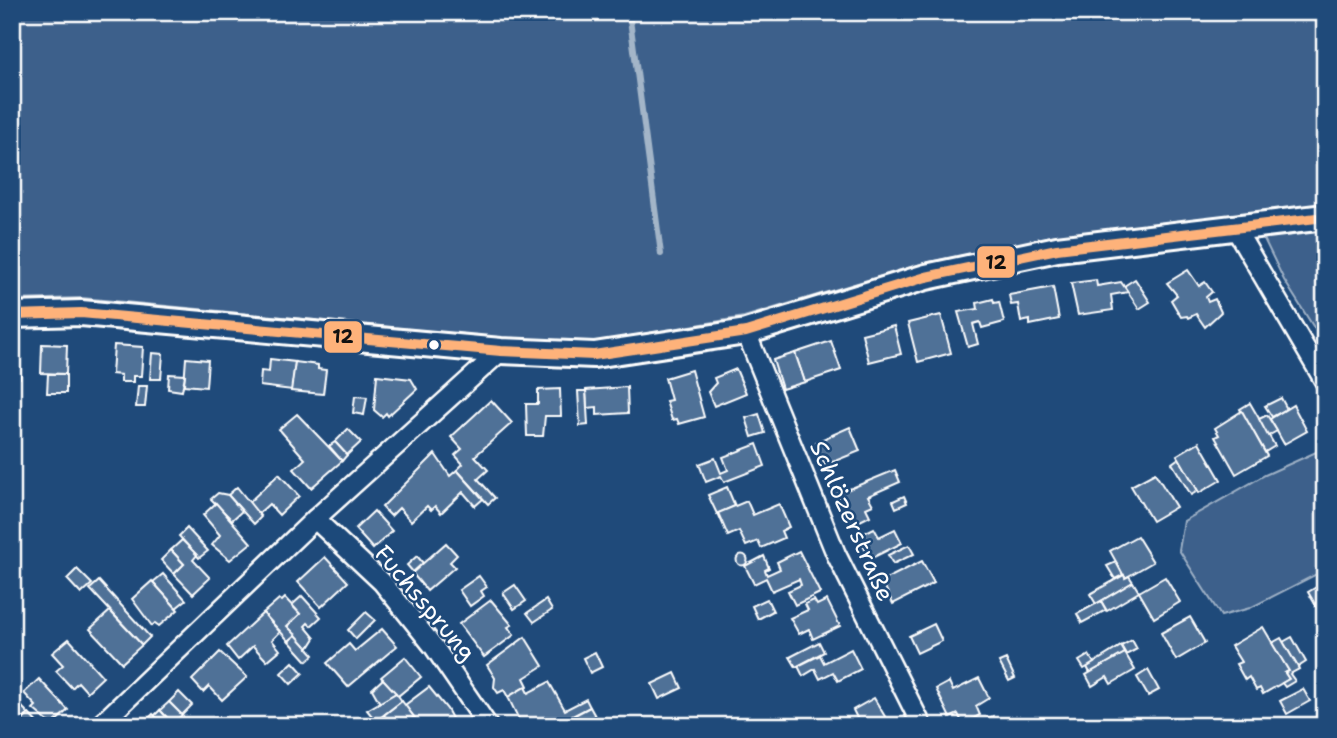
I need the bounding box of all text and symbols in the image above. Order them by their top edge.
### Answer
line badge: 12 [976,245,1016,279]
text: 12 [985,250,1007,275]
line badge: 12 [323,320,363,354]
text: 12 [332,324,354,349]
unlabelled marker [427,338,441,352]
street label: Schlözerstraße [802,435,902,607]
street label: Fuchssprung [367,538,483,668]

